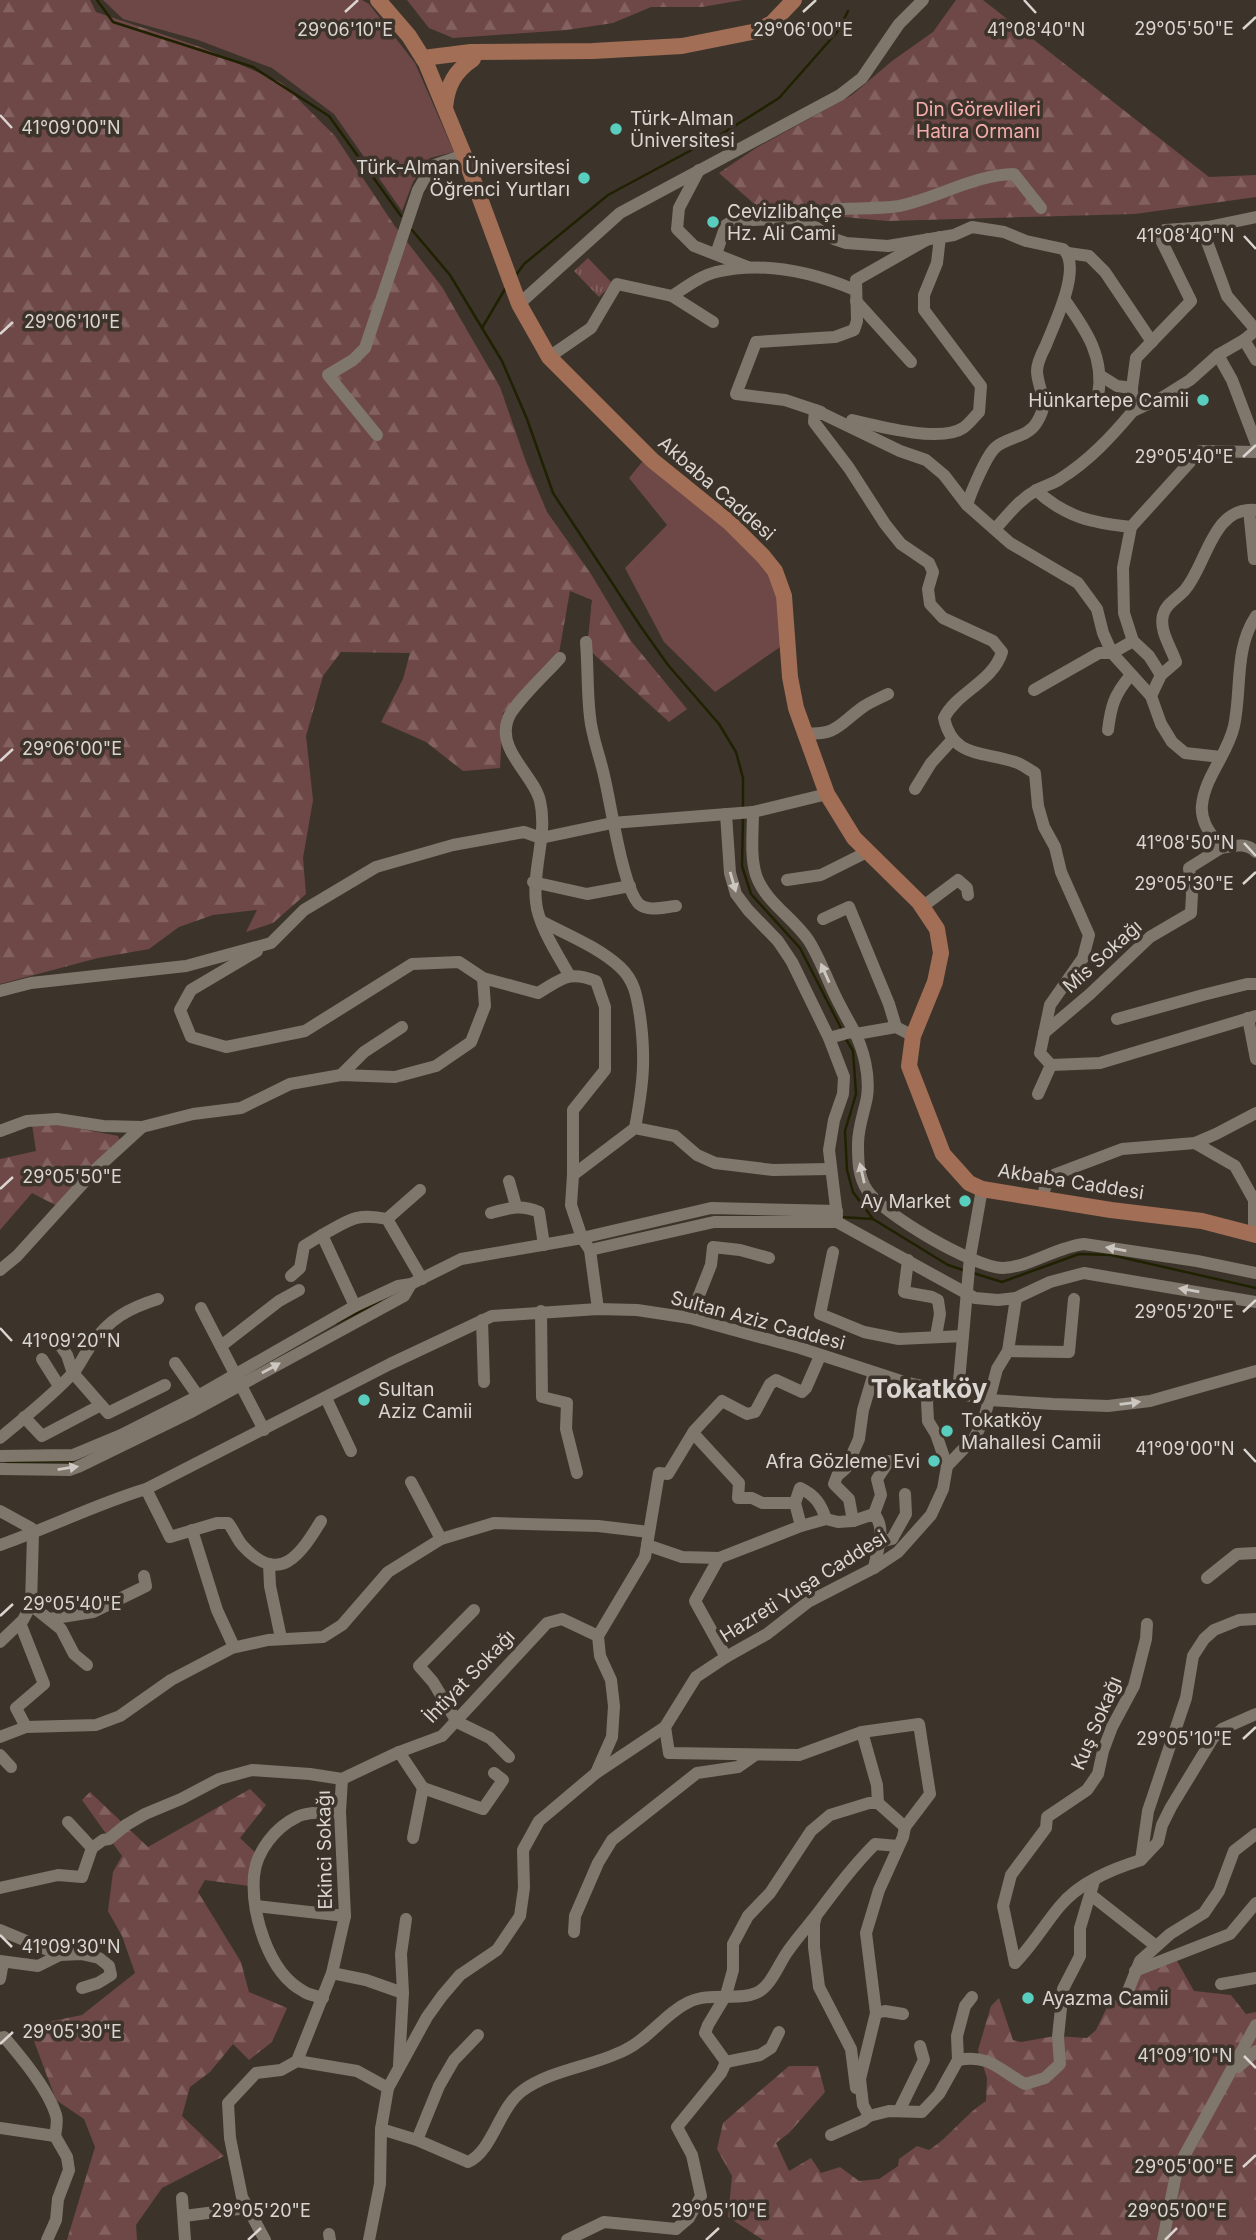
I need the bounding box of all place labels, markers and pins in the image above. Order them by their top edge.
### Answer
place label: Türk-Alman Üniversitesi [630,107,735,152]
marker: Türk-Alman Üniversitesi [608,121,624,137]
place label: Türk-Alman Üniversitesi Öğrenci Yurtları [356,156,570,201]
marker: Türk-Alman Üniversitesi Öğrenci Yurtları [576,170,592,186]
place label: Cevizlibahçe Hz. Ali Cami [727,200,842,245]
marker: Cevizlibahçe Hz. Ali Cami [705,214,721,230]
place label: Hünkartepe Camii [1028,389,1189,412]
marker: Hünkartepe Camii [1195,392,1211,408]
place label: Ay Market [861,1190,951,1213]
marker: Ay Market [957,1193,973,1209]
place label: Sultan Aziz Camii [378,1378,472,1423]
marker: Sultan Aziz Camii [356,1392,372,1408]
place label: Tokatköy Mahallesi Camii [961,1409,1101,1454]
marker: Tokatköy Mahallesi Camii [939,1423,955,1439]
place label: Afra Gözleme Evi [765,1450,920,1473]
marker: Afra Gözleme Evi [926,1453,942,1469]
place label: Ayazma Camii [1042,1987,1169,2010]
marker: Ayazma Camii [1020,1990,1036,2006]

